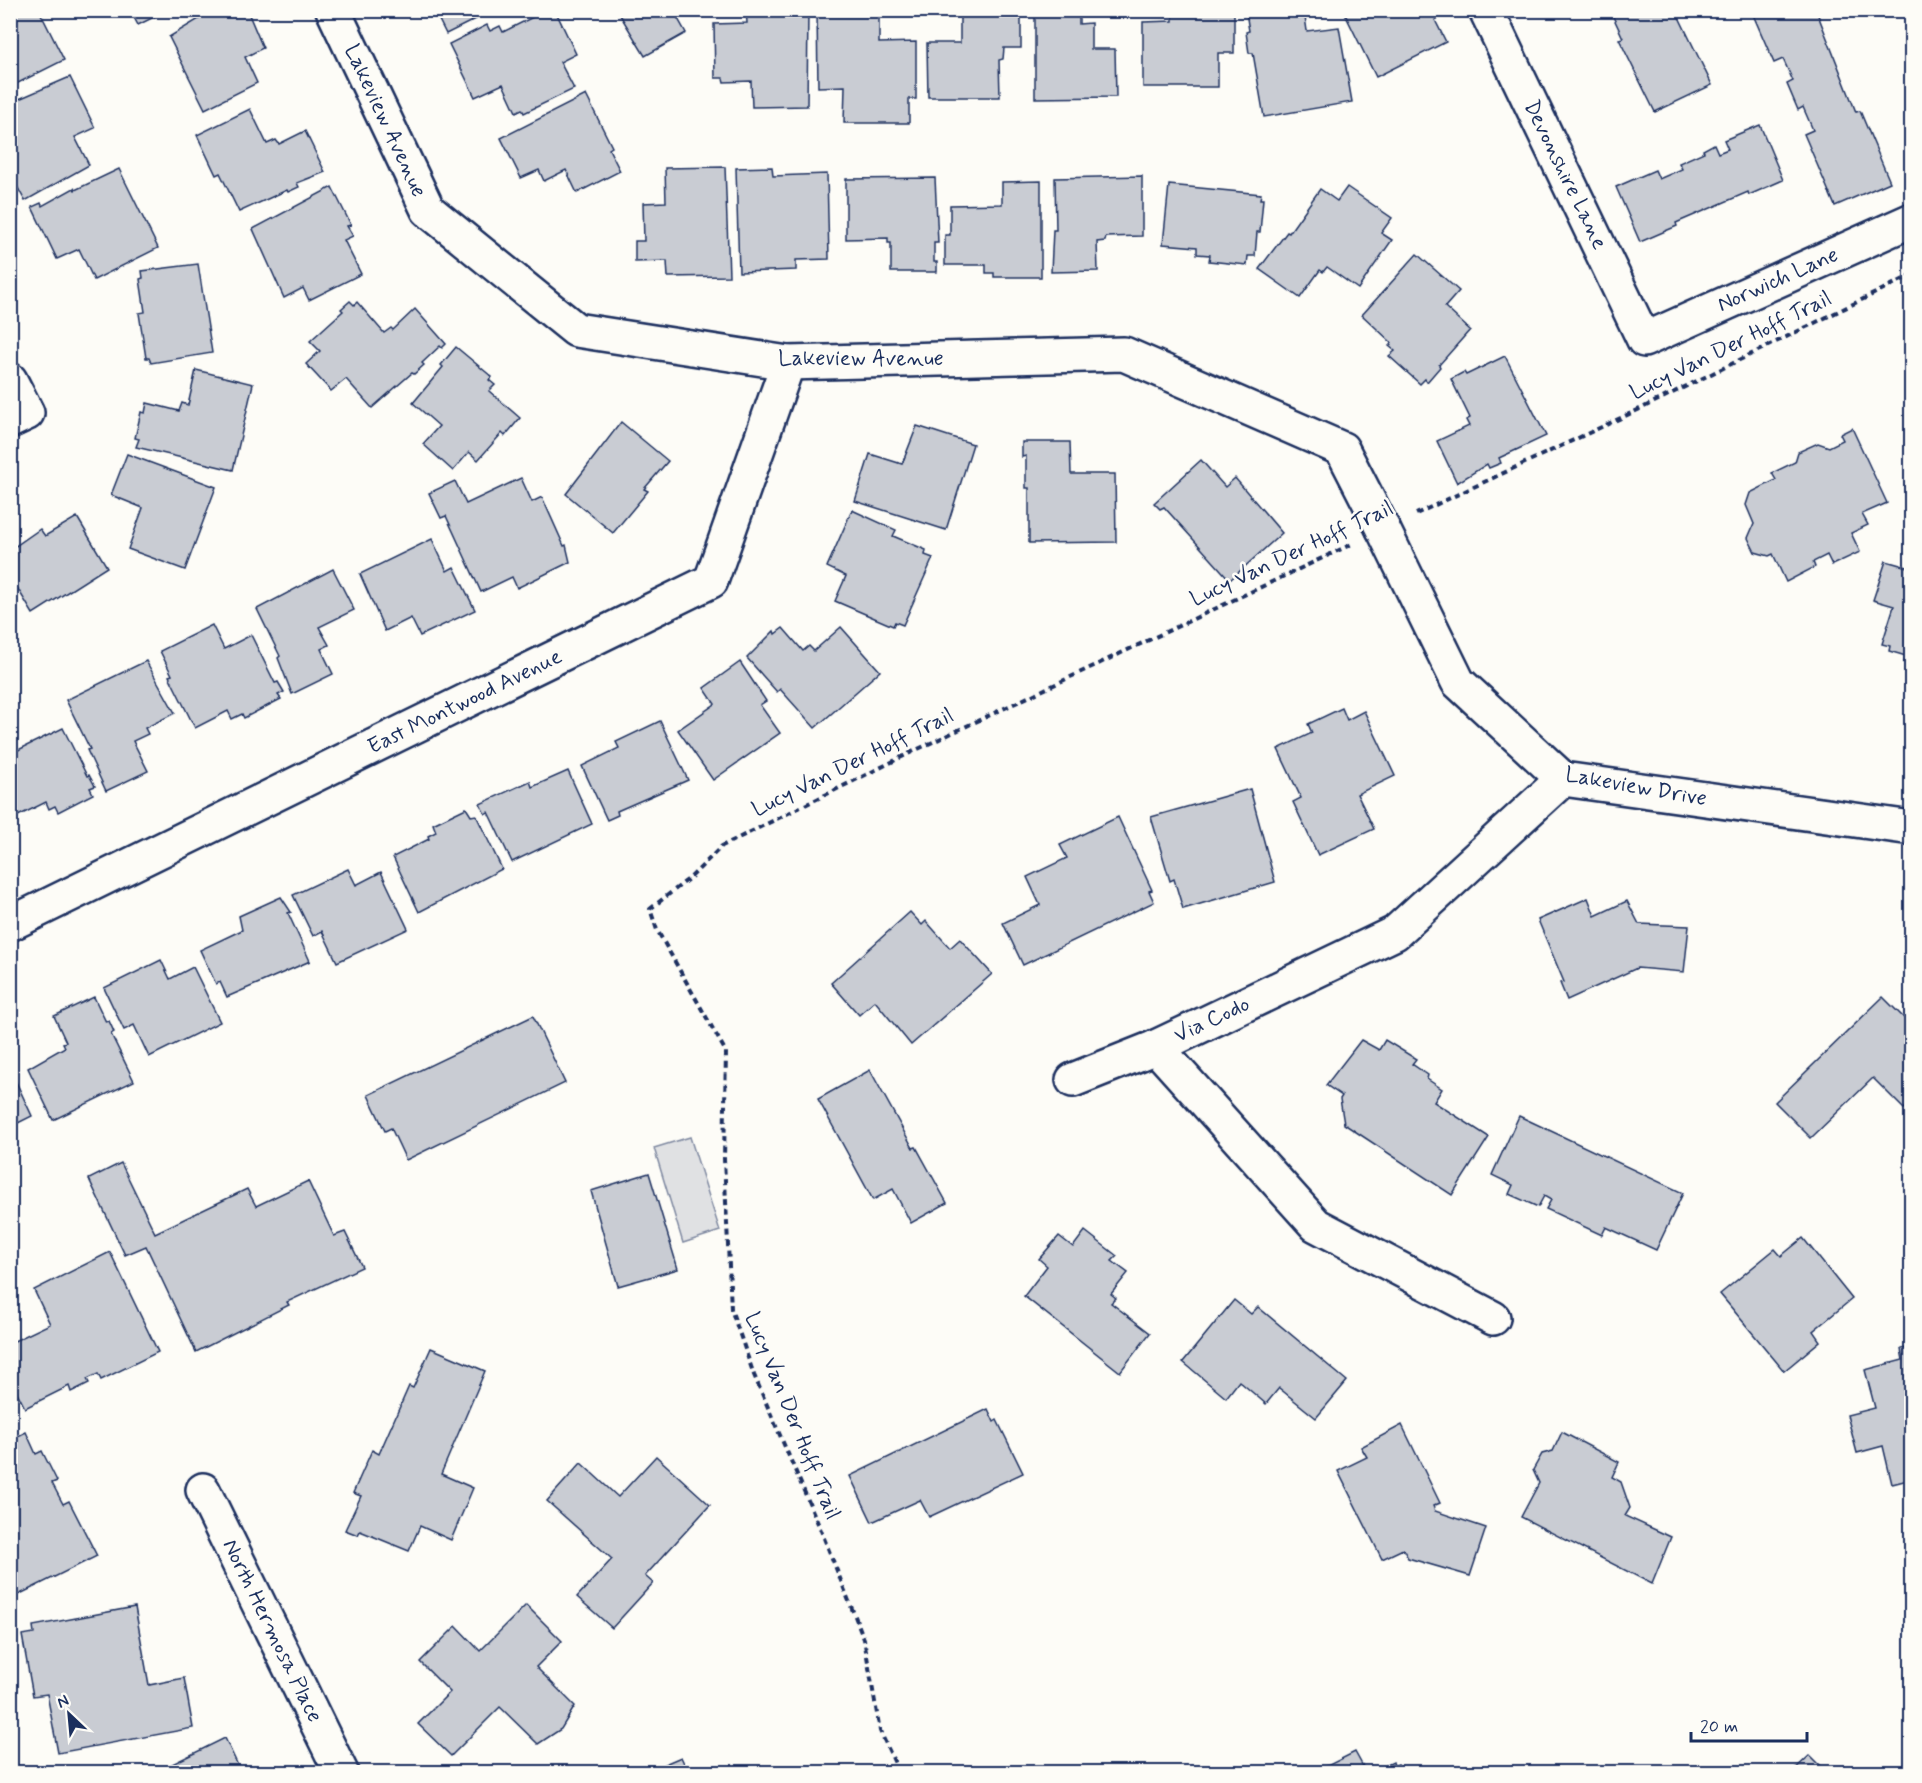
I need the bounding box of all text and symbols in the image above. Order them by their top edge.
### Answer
street label: Lakeview Avenue [337,40,433,202]
street label: Devonshire Lane [1517,96,1613,254]
street label: Norwich Lane [1713,241,1843,319]
street label: Lucy Van Der Hoff Trail [1625,285,1837,407]
street label: Lakeview Avenue [778,345,944,373]
street label: Lucy Van Der Hoff Trail [1186,495,1398,613]
street label: East Montwood Avenue [363,643,567,761]
street label: Lucy Van Der Hoff Trail [747,702,959,824]
street label: Lakeview Drive [1563,761,1709,813]
street label: Via Codo [1170,990,1254,1050]
street label: Lucy Van Der Hoff Trail [738,1308,846,1524]
street label: North Hermosa Place [216,1535,328,1727]
north arrow [39,1684,99,1744]
text: N [54,1690,72,1714]
scale bar [1691,1705,1806,1743]
text: 20 m [1700,1715,1738,1739]

